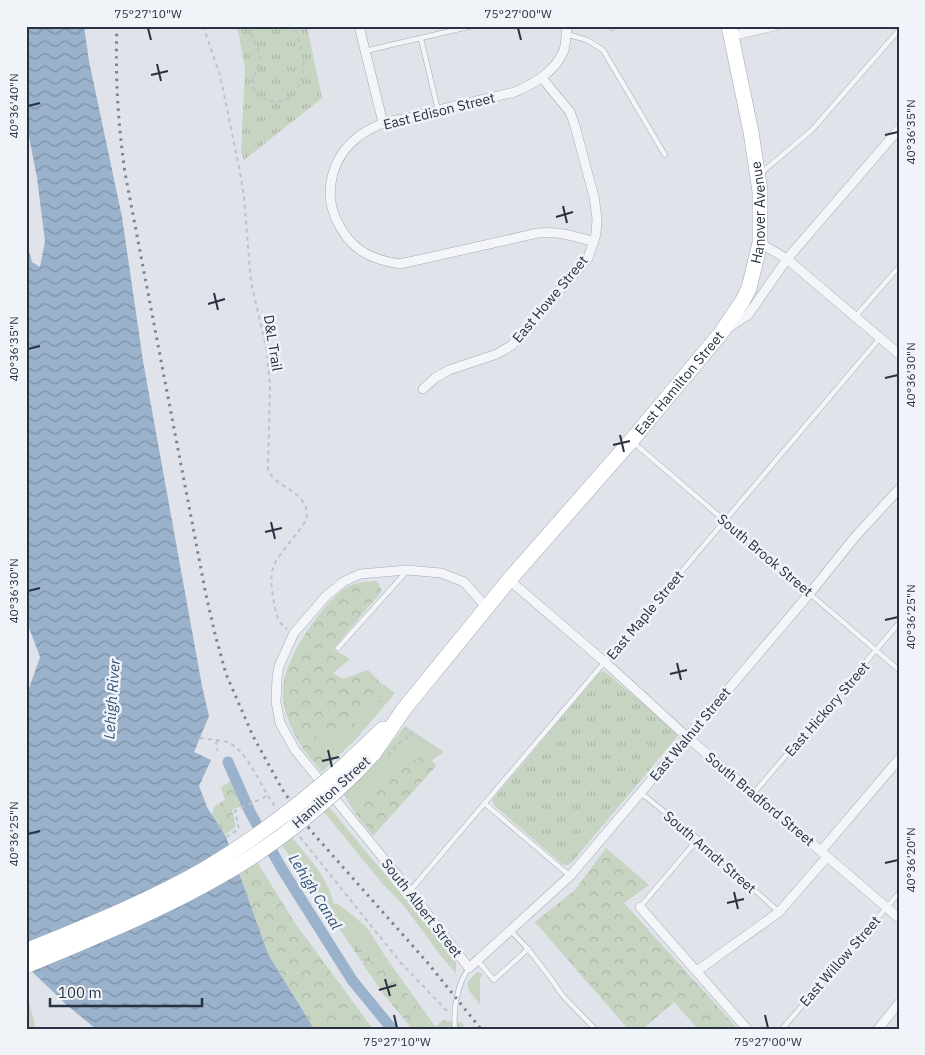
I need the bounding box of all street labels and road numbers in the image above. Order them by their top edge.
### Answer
street label: East Edison Street [381,88,497,134]
street label: Hanover Avenue [746,160,769,265]
street label: East Howe Street [508,252,592,346]
street label: D&L Trail [260,314,286,373]
street label: East Hamilton Street [631,327,728,439]
street label: South Brook Street [714,510,816,600]
street label: East Maple Street [603,567,688,663]
street label: East Hickory Street [781,658,873,760]
street label: East Walnut Street [646,683,734,784]
street label: South Bradford Street [702,748,818,850]
street label: Hamilton Street [288,752,374,832]
street label: South Arndt Street [660,807,760,897]
street label: South Albert Street [378,855,466,961]
street label: East Willow Street [796,912,884,1010]

